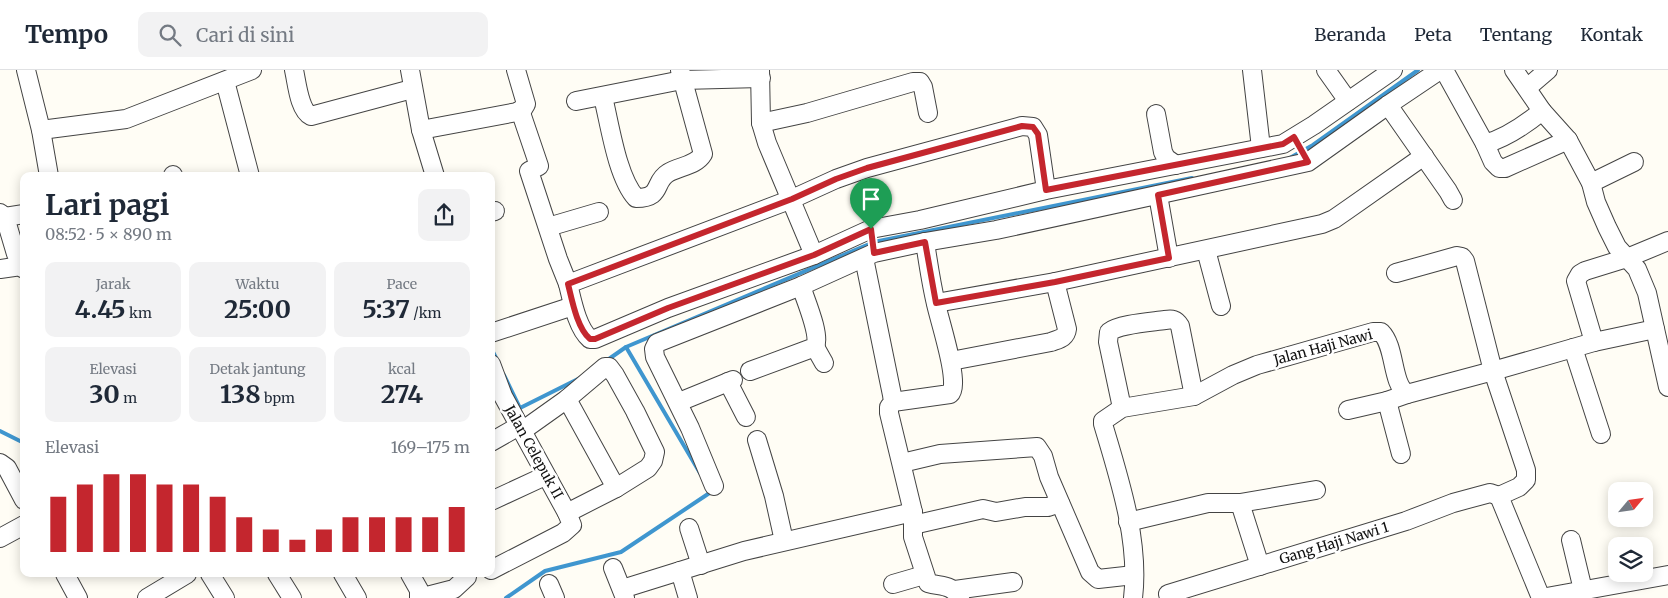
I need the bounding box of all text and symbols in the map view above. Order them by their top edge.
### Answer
search box [138,12,488,57]
text: Tempo [25,19,108,50]
icon: search [156,21,184,49]
text: Cari di sini [196,23,294,47]
text: Beranda [1314,23,1386,46]
text: Peta [1414,23,1452,46]
text: Tentang [1480,23,1552,46]
text: Kontak [1580,23,1643,46]
pin [850,178,892,229]
icon: arrive [857,185,885,213]
text: Lari pagi [45,187,169,223]
button: share [418,189,470,241]
text: 08:52 · 5 × 890 m [45,224,172,244]
text: Jarak [96,275,131,293]
text: Waktu [235,275,280,293]
text: Pace [387,275,417,293]
text: 4.45 [74,293,126,325]
text: 25:00 [224,293,291,325]
text: 5:37 [362,293,410,325]
text: km [126,304,152,322]
text: /km [410,304,442,322]
street label: Jalan Haji Nawi [1271,325,1375,369]
text: Elevasi [89,360,137,378]
text: Detak jantung [209,360,306,378]
text: kcal [388,360,416,378]
text: 30 [89,378,120,410]
text: 138 [220,378,261,410]
text: 274 [381,378,423,410]
text: m [120,389,137,407]
text: bpm [261,389,295,407]
street label: Jalan Celepuk II [500,401,567,502]
text: Elevasi [45,437,99,457]
text: 169–175 m [391,437,470,457]
north arrow [1608,482,1652,528]
map controls [1608,482,1653,582]
street label: Gang Haji Nawi 1 [1277,518,1391,568]
button: layers [1608,537,1653,582]

